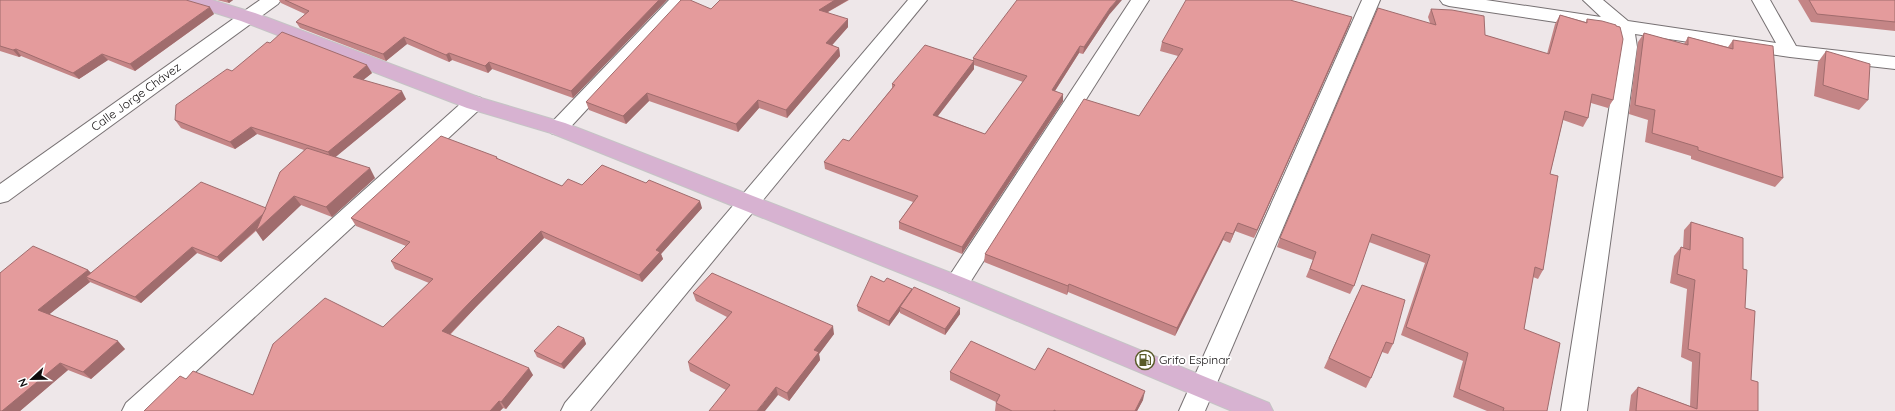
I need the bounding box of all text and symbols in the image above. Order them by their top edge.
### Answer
street label: Calle Jorge Chávez [88,59,184,134]
fuel station icon: Grifo Espinar [1134,349,1156,371]
place label: Grifo Espinar [1159,352,1230,367]
north arrow [12,359,52,399]
text: N [15,376,31,389]

